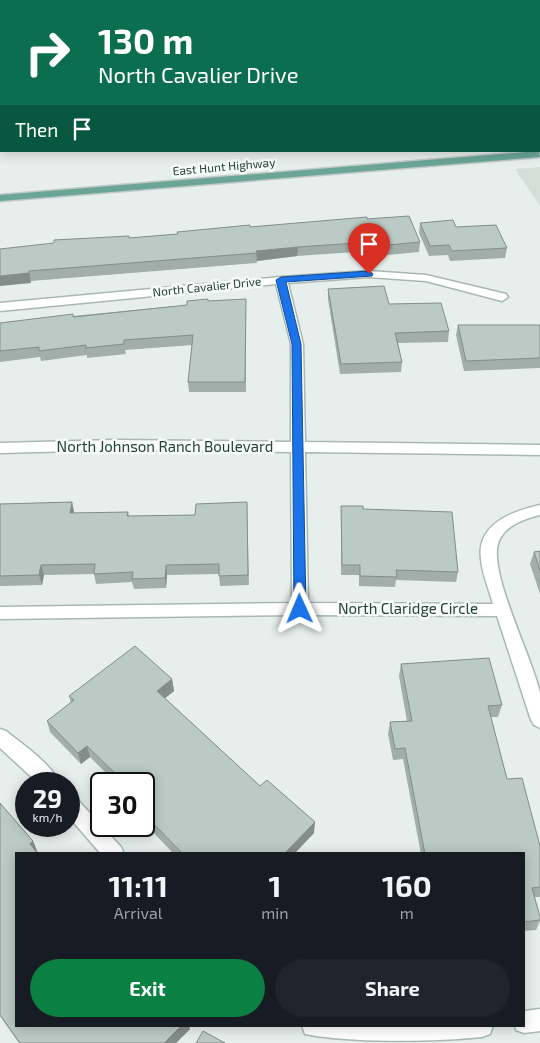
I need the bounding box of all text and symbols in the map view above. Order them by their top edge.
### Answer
text: 130 m [98,19,193,61]
icon: right [15,20,80,85]
text: North Cavalier Drive [98,61,298,87]
icon: arrive [68,115,96,143]
text: Then [15,118,58,141]
street label: East Hunt Highway [172,154,277,177]
pin [348,223,390,274]
icon: arrive [355,230,383,258]
street label: North Cavalier Drive [152,273,262,299]
street label: North Johnson Ranch Boulevard [57,437,273,455]
position arrow [273,582,325,634]
street label: North Claridge Circle [338,599,478,617]
speed limit sign: 30 [90,772,155,837]
text: 29 [33,783,62,813]
text: km/h [33,810,62,824]
text: 11:11 [108,867,168,903]
text: 1 [269,867,281,903]
text: 160 [382,867,432,903]
text: Arrival [114,903,163,922]
text: min [261,903,289,922]
text: m [400,903,414,922]
button: Exit [30,959,265,1017]
button: Share [275,959,510,1017]

